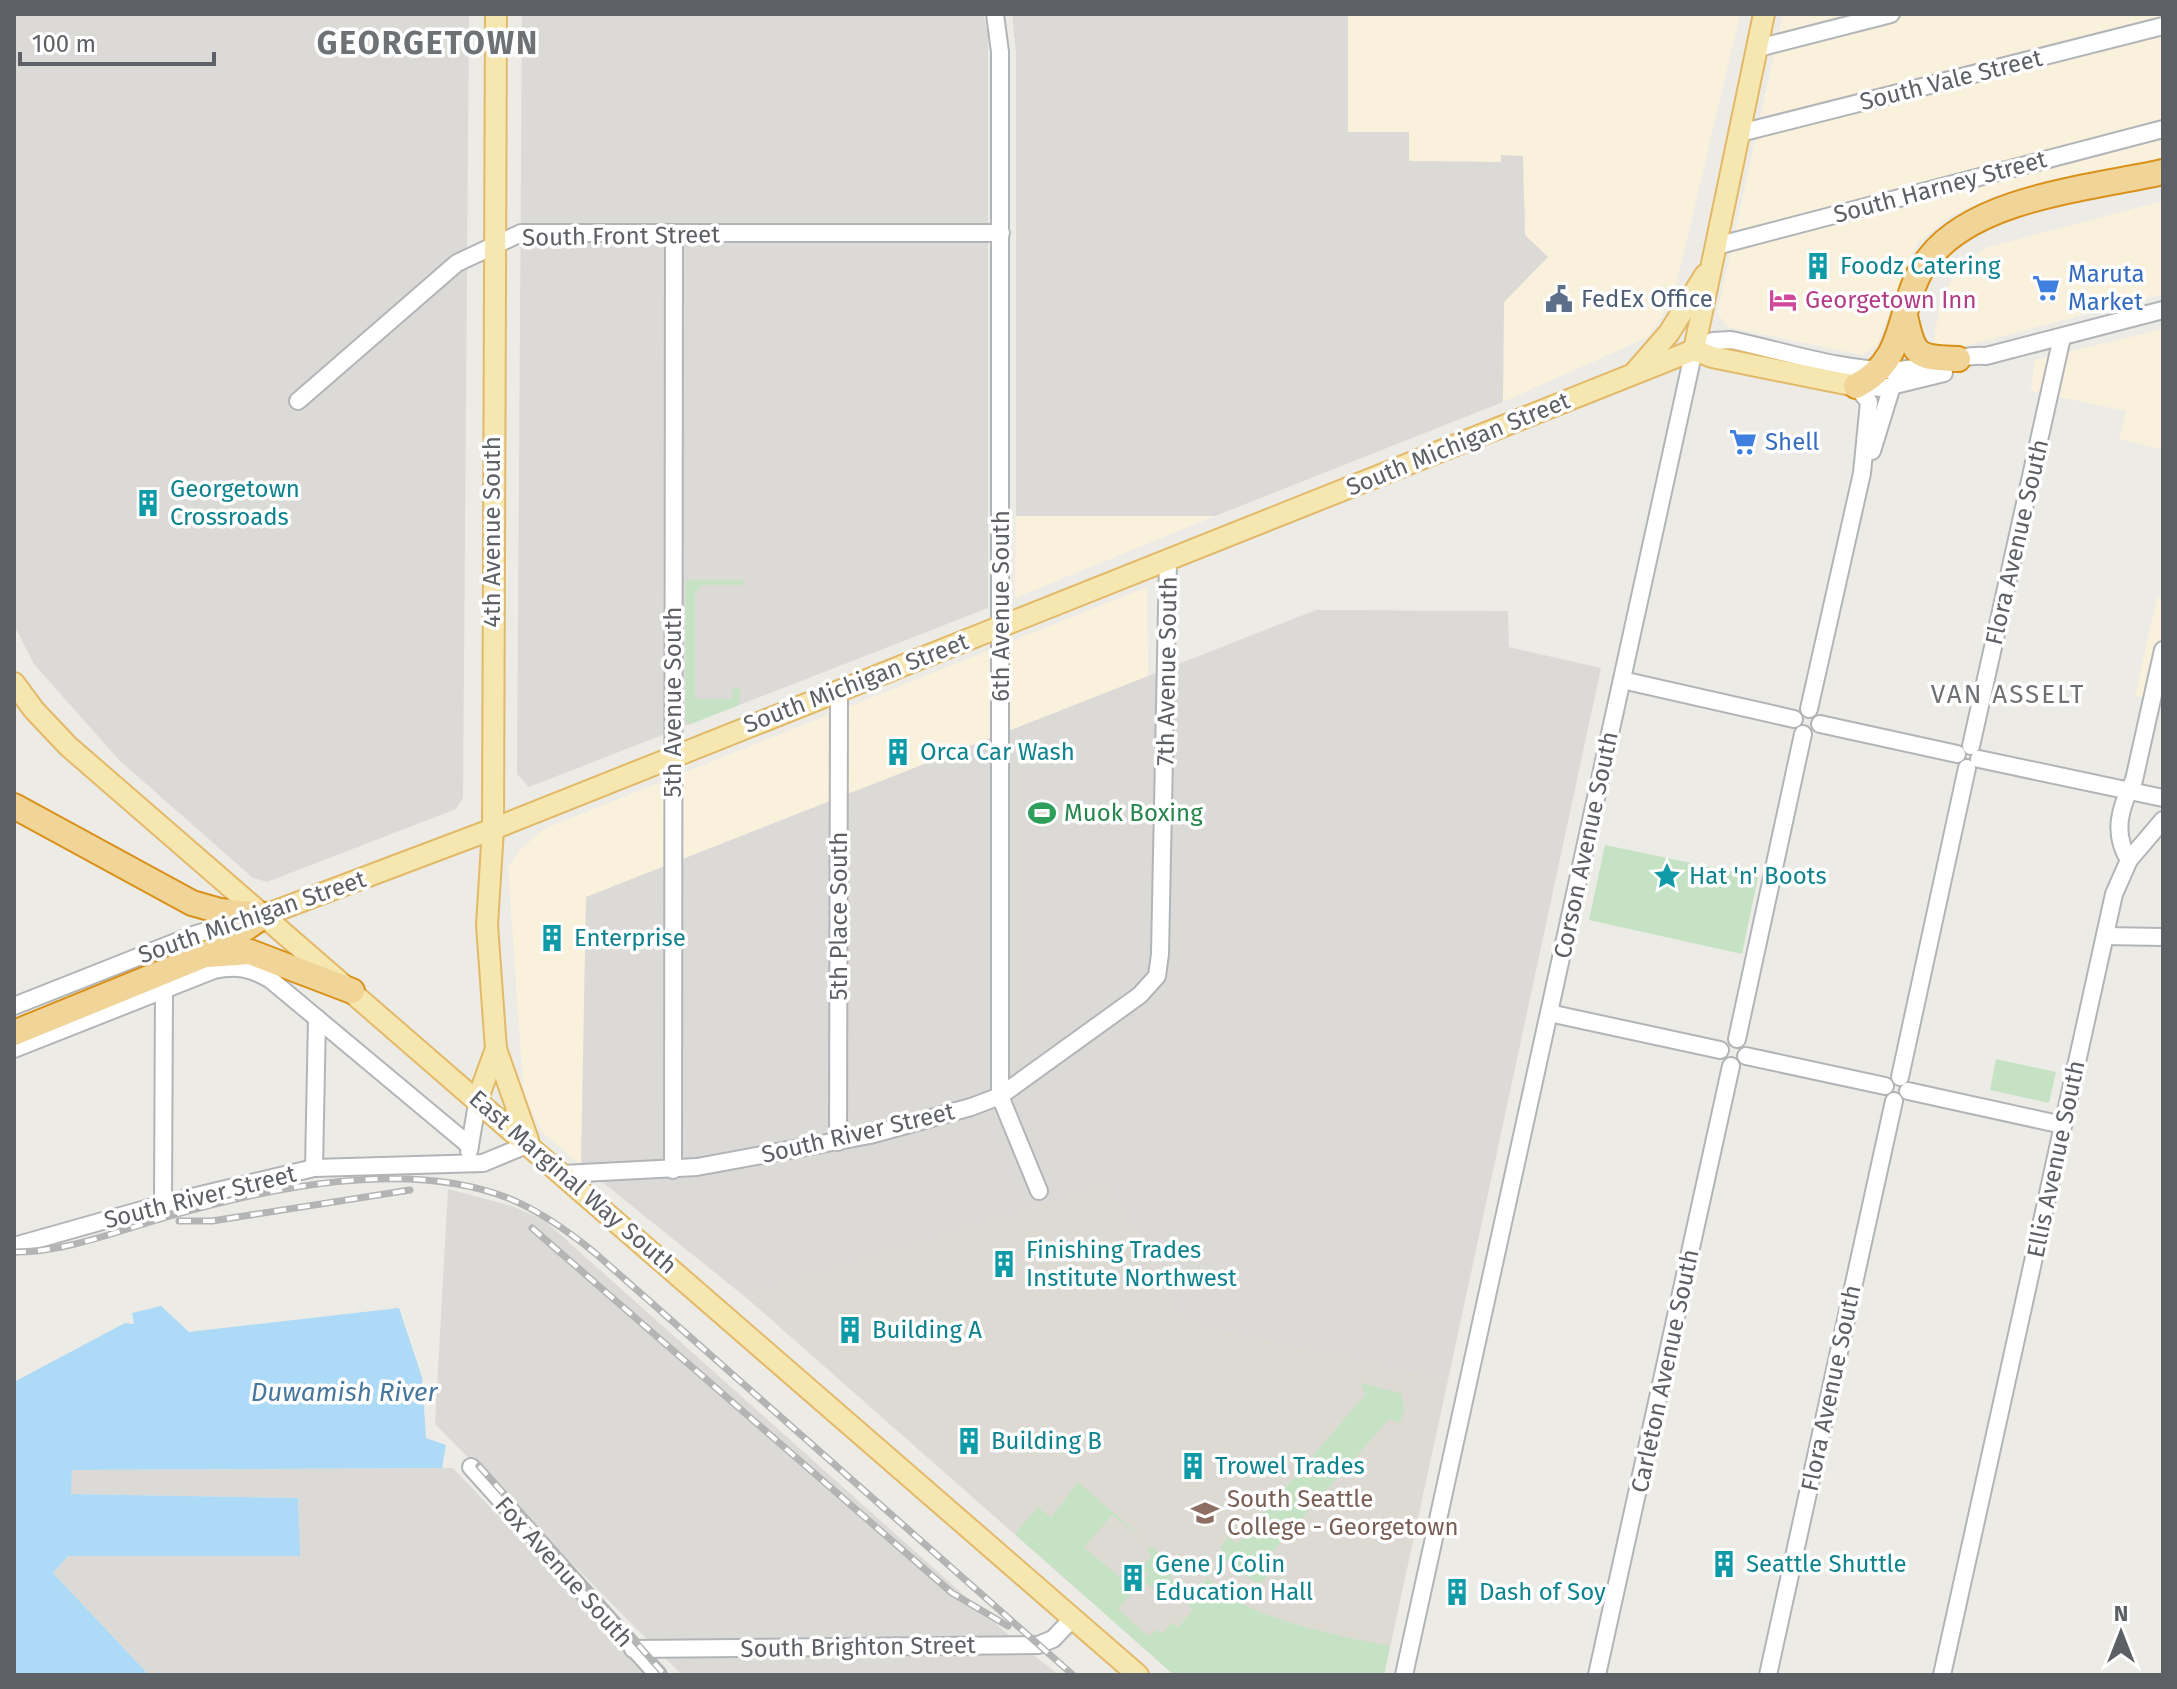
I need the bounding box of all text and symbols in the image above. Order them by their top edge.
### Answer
scale bar [20,16,214,66]
district label: GEORGETOWN [317,24,539,62]
text: 100 m [32,30,96,58]
street label: South Vale Street [1857,44,2045,116]
street label: South Harney Street [1831,145,2050,229]
street label: South Front Street [522,220,720,252]
building icon: Foodz Catering [1803,251,1833,281]
place label: Foodz Catering [1840,252,2001,280]
place label: Maruta Market [2068,260,2145,316]
supermarket icon: Maruta Market [2031,273,2061,303]
public building icon: FedEx Office [1544,284,1574,314]
place label: FedEx Office [1581,285,1713,313]
hotel icon: Georgetown Inn [1768,285,1798,315]
place label: Georgetown Inn [1805,286,1976,314]
street label: South Michigan Street [1342,386,1574,502]
supermarket icon: Shell [1728,427,1758,457]
place label: Shell [1765,428,1819,456]
street label: 4th Avenue South [478,436,506,628]
street label: Flora Avenue South [1980,436,2054,648]
place label: Georgetown Crossroads [170,475,300,531]
building icon: Georgetown Crossroads [133,488,163,518]
street label: 6th Avenue South [987,510,1015,702]
street label: 7th Avenue South [1151,576,1183,766]
street label: 5th Avenue South [659,607,687,797]
street label: South Michigan Street [740,627,973,739]
district label: VAN ASSELT [1931,679,2085,710]
street label: Corson Avenue South [1548,729,1624,961]
building icon: Orca Car Wash [883,737,913,767]
place label: Orca Car Wash [920,738,1075,766]
sports icon: Muok Boxing [1027,798,1057,828]
place label: Muok Boxing [1064,799,1203,827]
street label: 5th Place South [825,832,853,1000]
place icon: Hat 'n' Boots [1652,861,1682,891]
place label: Hat 'n' Boots [1689,862,1827,890]
street label: South Michigan Street [135,865,370,969]
building icon: Enterprise [537,923,567,953]
place label: Enterprise [574,924,686,952]
street label: Ellis Avenue South [2021,1058,2091,1260]
street label: East Marginal Way South [464,1084,682,1280]
street label: South River Street [759,1097,957,1169]
street label: South River Street [101,1160,299,1234]
place label: Finishing Trades Institute Northwest [1026,1236,1237,1292]
street label: Carleton Avenue South [1626,1247,1704,1495]
building icon: Finishing Trades Institute Northwest [989,1249,1019,1279]
street label: Flora Avenue South [1795,1282,1867,1494]
building icon: Building A [835,1315,865,1345]
place label: Building A [872,1316,982,1344]
water label: Duwamish River [251,1377,438,1408]
building icon: Building B [954,1426,984,1456]
place label: Building B [991,1427,1102,1455]
building icon: Trowel Trades [1178,1451,1208,1481]
place label: Trowel Trades [1215,1452,1365,1480]
place label: South Seattle College - Georgetown [1227,1485,1458,1541]
street label: Fox Avenue South [489,1491,639,1653]
school or university icon: South Seattle College - Georgetown [1190,1498,1220,1528]
building icon: Seattle Shuttle [1709,1549,1739,1579]
place label: Gene J Colin Education Hall [1155,1550,1313,1606]
place label: Seattle Shuttle [1746,1550,1907,1578]
building icon: Gene J Colin Education Hall [1118,1563,1148,1593]
building icon: Dash of Soy [1442,1577,1472,1607]
place label: Dash of Soy [1479,1578,1606,1606]
north arrow [2081,1593,2161,1673]
text: N [2114,1600,2128,1627]
street label: South Brighton Street [740,1631,976,1663]

